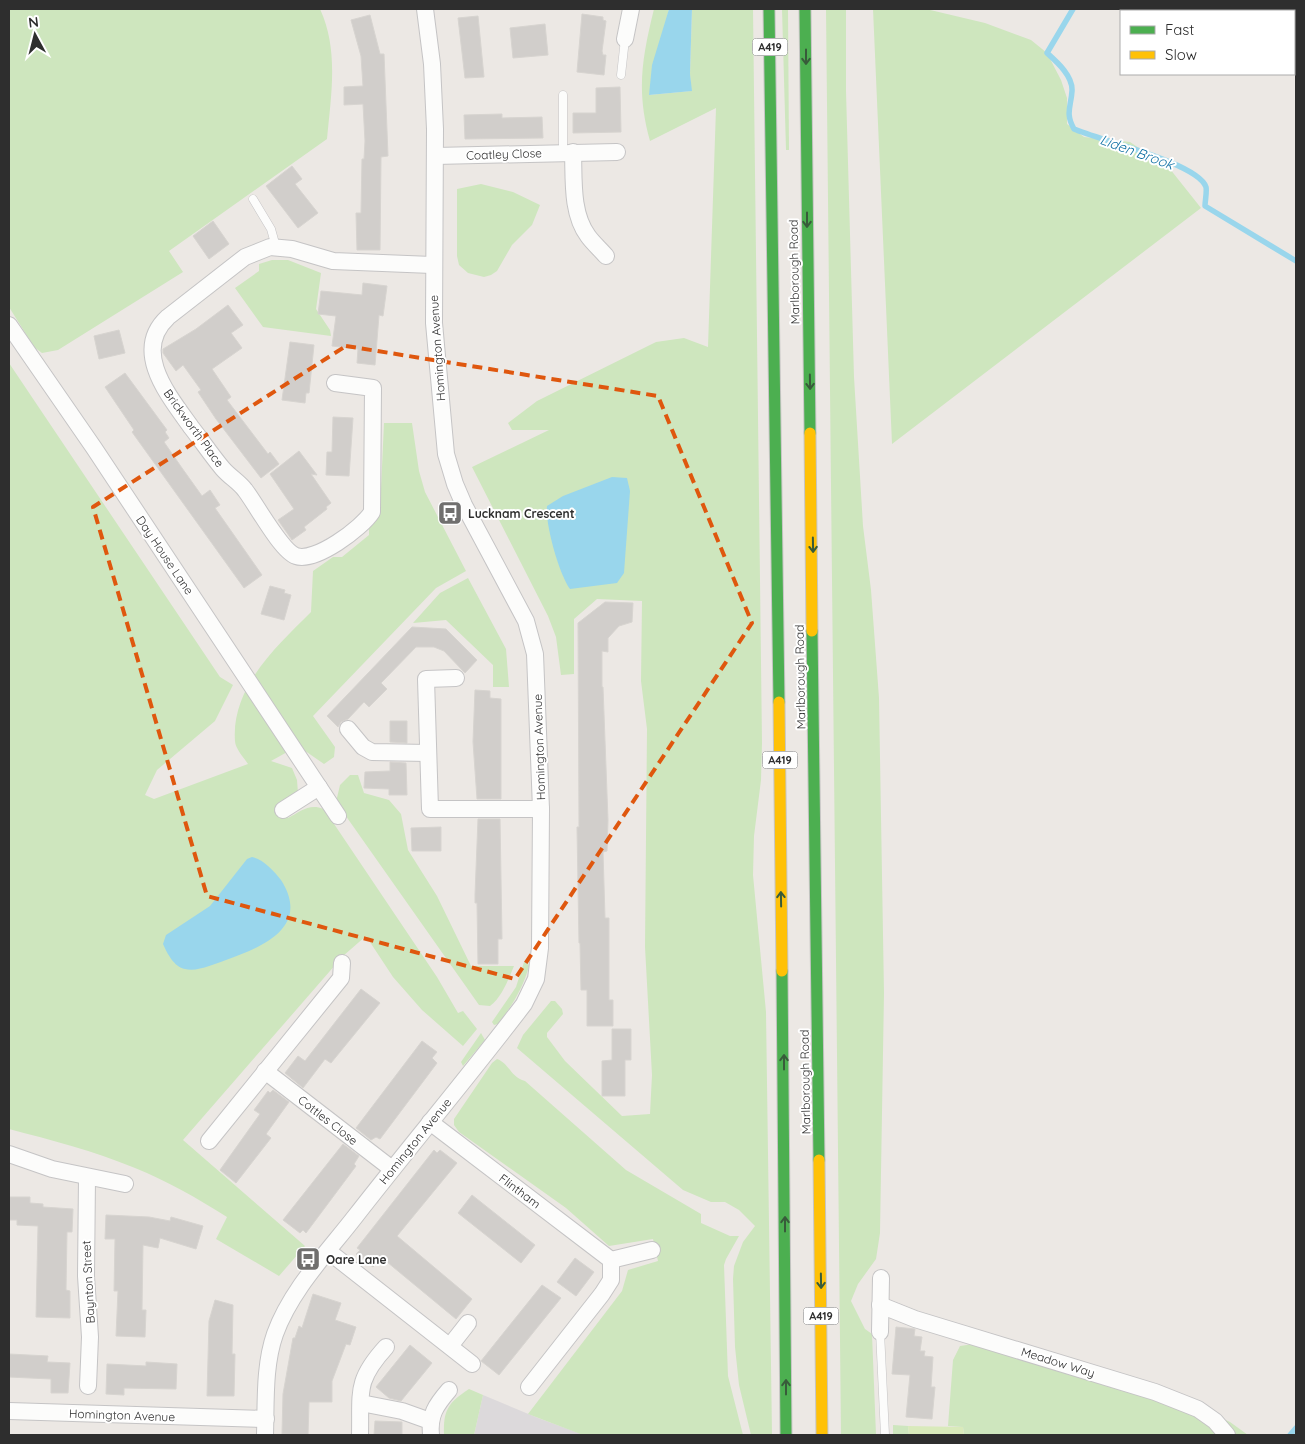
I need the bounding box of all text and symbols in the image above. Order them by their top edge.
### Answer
north arrow [10,10,60,60]
legend [1120,10,1295,75]
text: N [27,13,40,32]
text: Fast [1165,20,1194,39]
road number: A419 [752,38,788,56]
text: Slow [1165,45,1197,64]
one-way arrow [801,49,811,65]
water label: Liden Brook [1098,130,1178,174]
street label: Coatley Close [466,145,542,163]
one-way arrow [802,212,812,228]
street label: Marlborough Road [786,219,802,325]
street label: Homington Avenue [426,294,448,402]
one-way arrow [805,374,815,390]
street label: Brickworth Place [161,386,227,470]
bus stop icon: Lucknam Crescent [437,500,463,526]
place label: Lucknam Crescent [468,506,575,521]
street label: Day House Lane [133,513,197,597]
one-way arrow [808,537,817,553]
street label: Marlborough Road [792,624,808,730]
street label: Homington Avenue [530,693,548,800]
road number: A419 [762,752,798,768]
one-way arrow [776,891,786,908]
street label: Marlborough Road [797,1029,813,1135]
one-way arrow [779,1054,789,1070]
street label: Cottles Close [295,1092,361,1148]
street label: Homington Avenue [376,1095,454,1187]
street label: Flintham [496,1171,544,1212]
one-way arrow [780,1216,790,1232]
street label: Baynton Street [78,1240,98,1324]
bus stop icon: Oare Lane [295,1246,321,1272]
place label: Oare Lane [326,1252,387,1267]
one-way arrow [816,1272,826,1288]
road number: A419 [804,1308,838,1324]
street label: Meadow Way [1019,1344,1097,1380]
one-way arrow [781,1379,791,1395]
street label: Homington Avenue [69,1406,176,1424]

